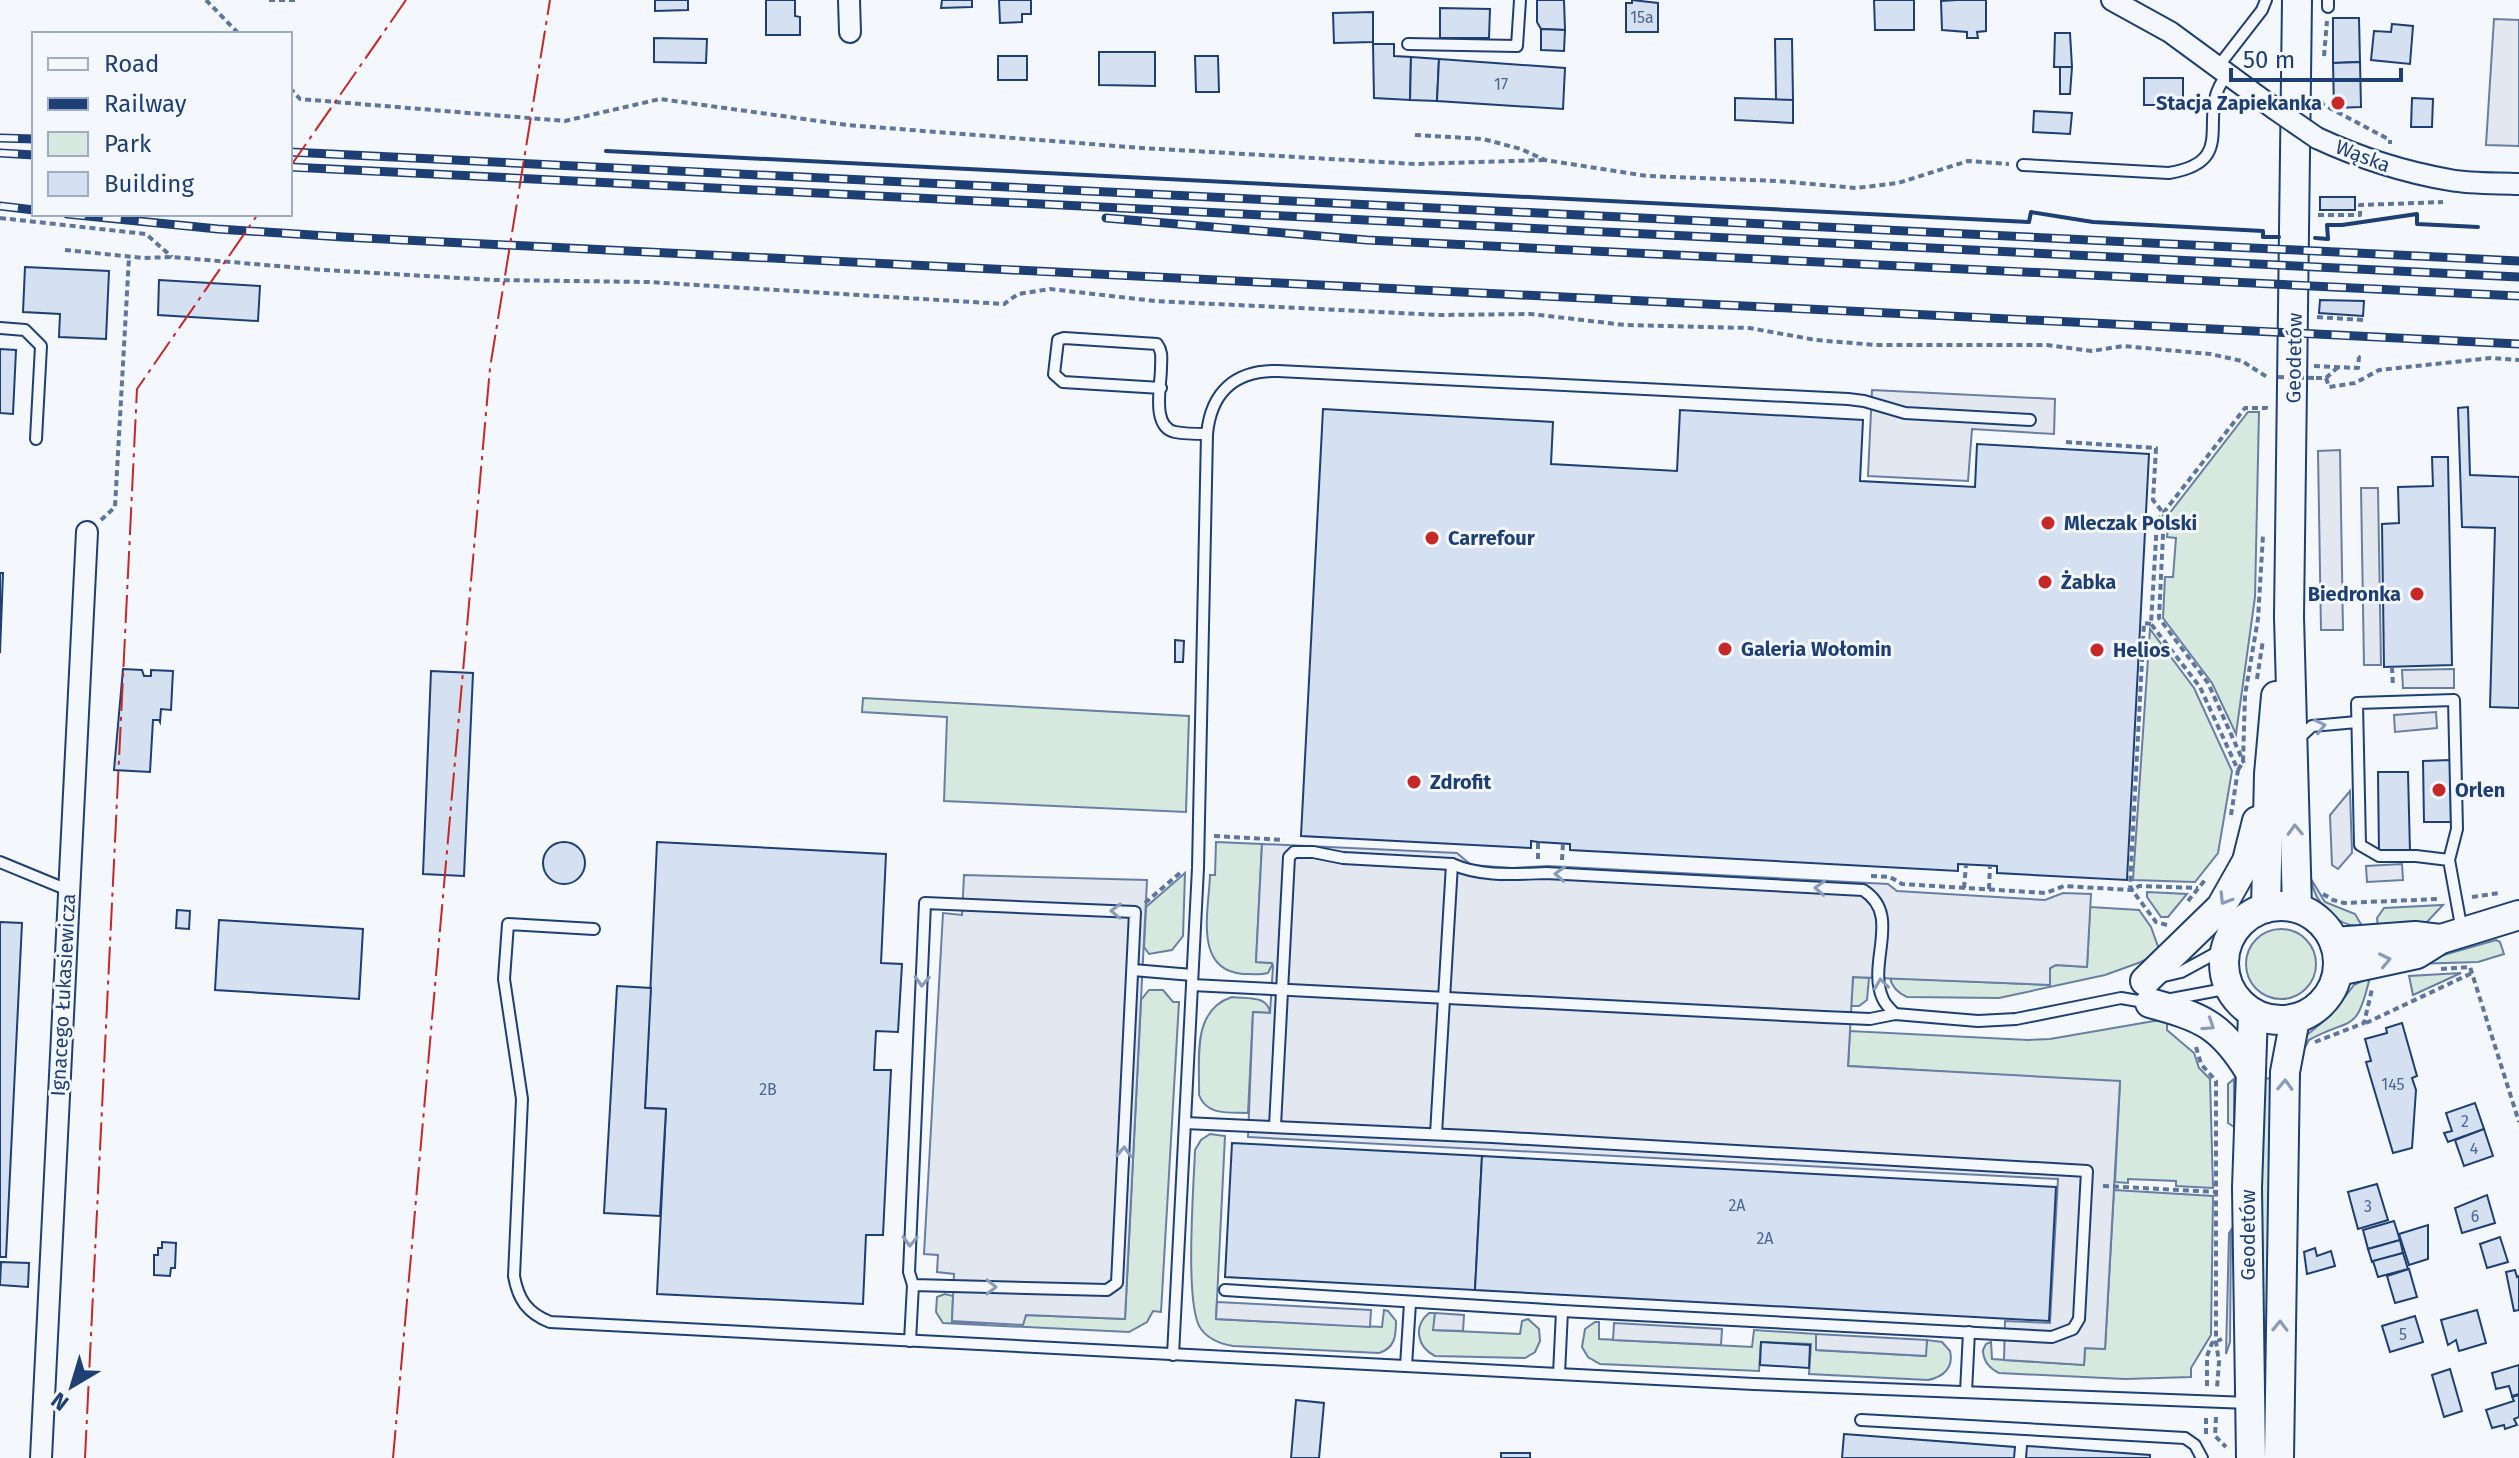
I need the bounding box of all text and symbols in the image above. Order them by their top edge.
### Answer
house number: 15a [1630,8,1654,27]
legend [32,32,292,216]
scale bar [2231,32,2401,82]
text: 50 m [2243,46,2295,74]
text: Road [104,50,159,78]
house number: 17 [1494,75,1508,94]
text: Railway [104,90,187,118]
place label: Stacja Zapiekanka [2156,91,2322,115]
marker: Stacja Zapiekanka [2329,94,2347,112]
text: Park [104,130,152,158]
street label: Wąska [2332,135,2394,177]
text: Building [104,170,194,198]
street label: Geodetów [2281,312,2307,404]
place label: Mleczak Polski [2064,511,2197,535]
marker: Mleczak Polski [2039,514,2057,532]
place label: Carrefour [1448,526,1536,550]
marker: Carrefour [1423,529,1441,547]
place label: Żabka [2061,570,2116,594]
marker: Żabka [2036,573,2054,591]
place label: Biedronka [2308,582,2401,606]
marker: Biedronka [2408,585,2426,603]
place label: Galeria Wołomin [1741,637,1892,661]
place label: Helios [2113,638,2171,662]
marker: Galeria Wołomin [1716,640,1734,658]
marker: Helios [2088,641,2106,659]
one-way arrow [2313,718,2327,735]
place label: Zdrofit [1430,770,1492,794]
marker: Zdrofit [1405,773,1423,791]
place label: Orlen [2455,778,2505,802]
marker: Orlen [2430,781,2448,799]
one-way arrow [2286,823,2303,836]
one-way arrow [1553,866,1566,883]
one-way arrow [1813,879,1826,896]
one-way arrow [2219,890,2234,905]
street label: Ignacego Łukasiewicza [46,893,80,1097]
one-way arrow [1109,903,1121,920]
one-way arrow [2378,952,2391,969]
one-way arrow [913,975,930,988]
one-way arrow [1872,978,1889,991]
one-way arrow [2200,1016,2214,1031]
house number: 145 [2381,1075,2405,1094]
one-way arrow [2276,1078,2293,1091]
house number: 2B [759,1080,777,1099]
house number: 2 [2461,1112,2469,1131]
house number: 4 [2470,1139,2479,1158]
one-way arrow [1115,1145,1132,1158]
street label: Geodetów [2236,1190,2260,1281]
house number: 2A [1728,1196,1746,1215]
house number: 3 [2364,1197,2372,1216]
house number: 6 [2471,1207,2479,1226]
house number: 2A [1756,1229,1774,1248]
one-way arrow [902,1235,919,1248]
one-way arrow [985,1279,998,1296]
one-way arrow [2271,1319,2289,1332]
house number: 5 [2399,1325,2407,1344]
north arrow [32,1346,112,1426]
text: N [46,1386,74,1416]

